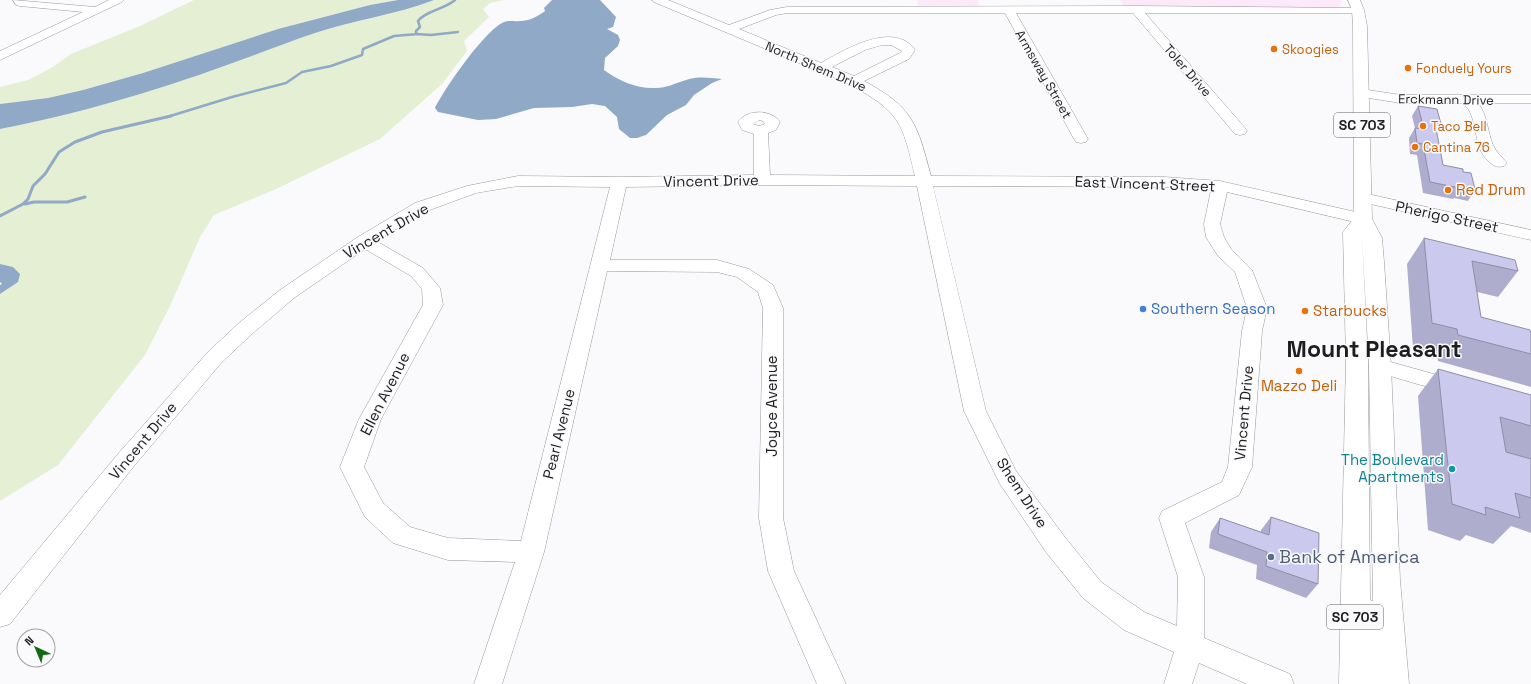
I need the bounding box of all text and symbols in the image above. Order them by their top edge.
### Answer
street label: Armsway Street [1011,27,1076,122]
street label: North Shem Drive [763,38,869,95]
street label: Toler Drive [1160,40,1215,100]
place label: Skoogies [1282,41,1339,58]
marker: Skoogies [1269,44,1279,54]
place label: Fonduely Yours [1416,60,1512,77]
marker: Fonduely Yours [1403,63,1413,73]
street label: Erckmann Drive [1398,90,1494,109]
road number: SC 703 [1334,113,1390,137]
place label: Taco Bell [1431,118,1487,135]
marker: Taco Bell [1418,121,1428,131]
place label: Cantina 76 [1423,139,1490,156]
marker: Cantina 76 [1410,142,1420,152]
street label: Vincent Drive [663,170,759,191]
street label: East Vincent Street [1074,172,1216,195]
place label: Red Drum [1456,180,1526,199]
marker: Red Drum [1443,185,1453,195]
street label: Pherigo Street [1394,196,1501,237]
street label: Vincent Drive [340,198,432,263]
place label: Southern Season [1151,299,1275,318]
place label: Starbucks [1313,301,1387,320]
marker: Southern Season [1138,304,1148,314]
marker: Starbucks [1300,306,1310,316]
district label: Mount Pleasant [1287,334,1461,364]
street label: Ellen Avenue [356,349,414,438]
street label: Joyce Avenue [762,355,781,457]
street label: Vincent Drive [1230,364,1257,461]
marker: Mazzo Deli [1294,366,1304,376]
place label: Mazzo Deli [1261,376,1337,395]
street label: Pearl Avenue [538,387,579,481]
street label: Vincent Drive [105,398,181,483]
place label: The Boulevard Apartments [1341,450,1444,486]
street label: Shem Drive [993,454,1052,532]
marker: The Boulevard Apartments [1447,464,1457,474]
place label: Bank of America [1279,545,1420,568]
marker: Bank of America [1266,552,1276,562]
road number: SC 703 [1327,605,1383,629]
north arrow [16,628,56,668]
text: N [22,633,37,648]

